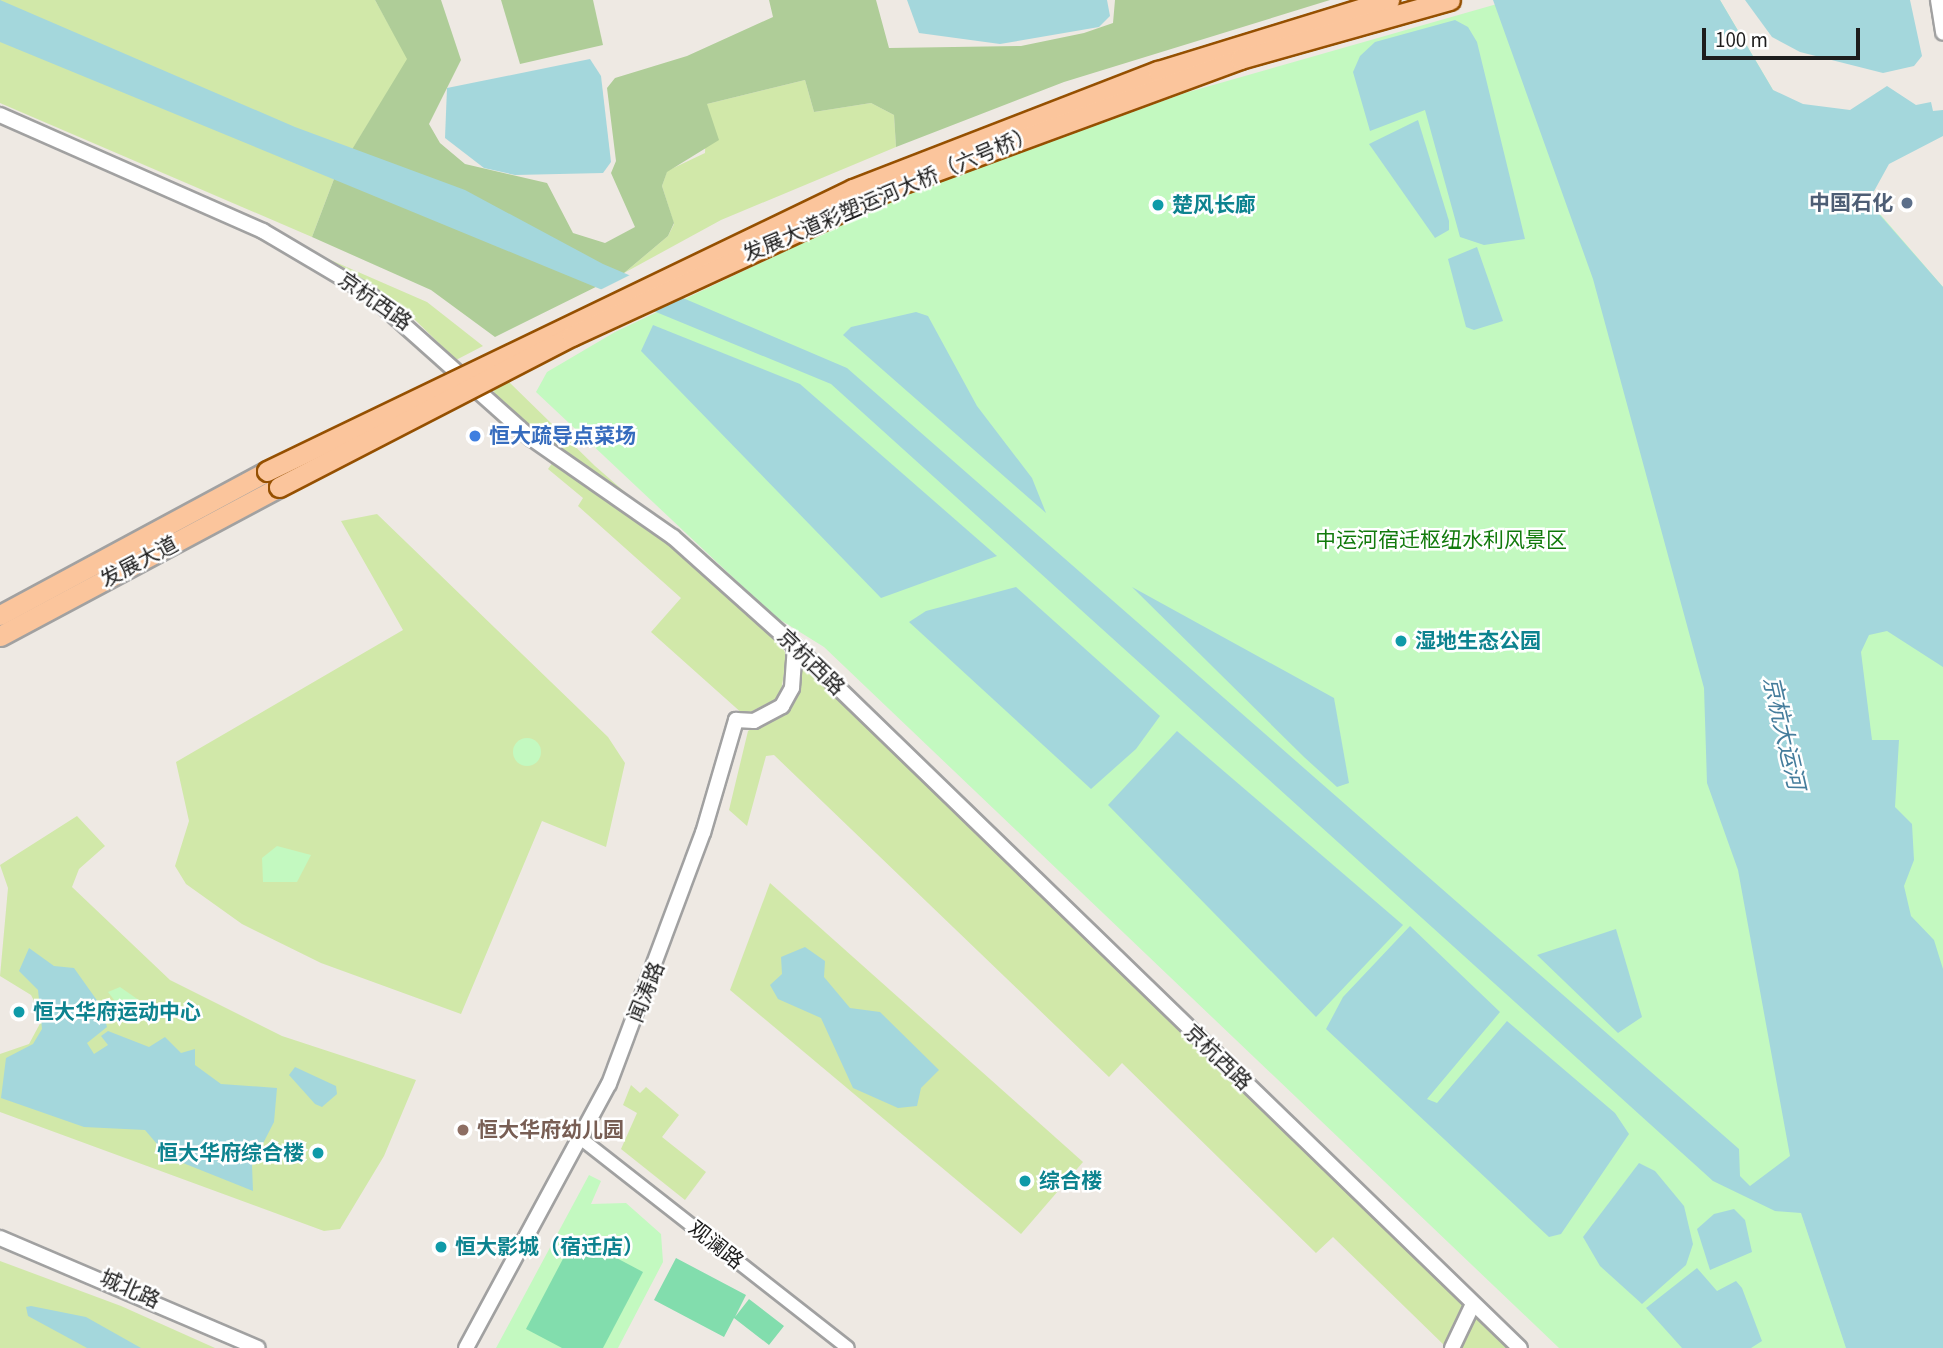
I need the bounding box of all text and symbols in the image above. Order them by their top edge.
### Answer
scale bar [1705,14,1862,58]
text: 100 m [1715,25,1768,55]
street label: 发展大道彩塑运河大桥（六号桥） [739,121,1039,267]
place label: 中国石化 [1809,190,1893,216]
place label: 楚风长廊 [1172,192,1256,218]
marker: 中国石化 [1899,195,1915,211]
marker: 楚风长廊 [1150,197,1166,213]
street label: 京杭西路 [333,267,417,335]
place label: 恒大疏导点菜场 [489,423,636,449]
marker: 恒大疏导点菜场 [467,428,483,444]
park label: 中运河宿迁枢纽水利风景区 [1315,527,1567,553]
street label: 发展大道 [96,531,182,593]
street label: 京杭西路 [772,624,850,700]
place label: 湿地生态公园 [1415,628,1541,654]
marker: 湿地生态公园 [1393,633,1409,649]
water label: 京杭大运河 [1757,674,1809,792]
street label: 闻涛路 [623,958,669,1026]
place label: 恒大华府运动中心 [33,999,201,1025]
marker: 恒大华府运动中心 [11,1004,27,1020]
street label: 京杭西路 [1179,1019,1257,1095]
place label: 恒大华府幼儿园 [477,1117,624,1143]
marker: 恒大华府幼儿园 [455,1122,471,1138]
place label: 恒大华府综合楼 [157,1140,304,1166]
marker: 恒大华府综合楼 [310,1145,326,1161]
place label: 综合楼 [1039,1168,1102,1194]
marker: 综合楼 [1017,1173,1033,1189]
street label: 观澜路 [683,1216,749,1274]
place label: 恒大影城（宿迁店） [455,1234,644,1260]
marker: 恒大影城（宿迁店） [433,1239,449,1255]
street label: 城北路 [96,1265,164,1313]

